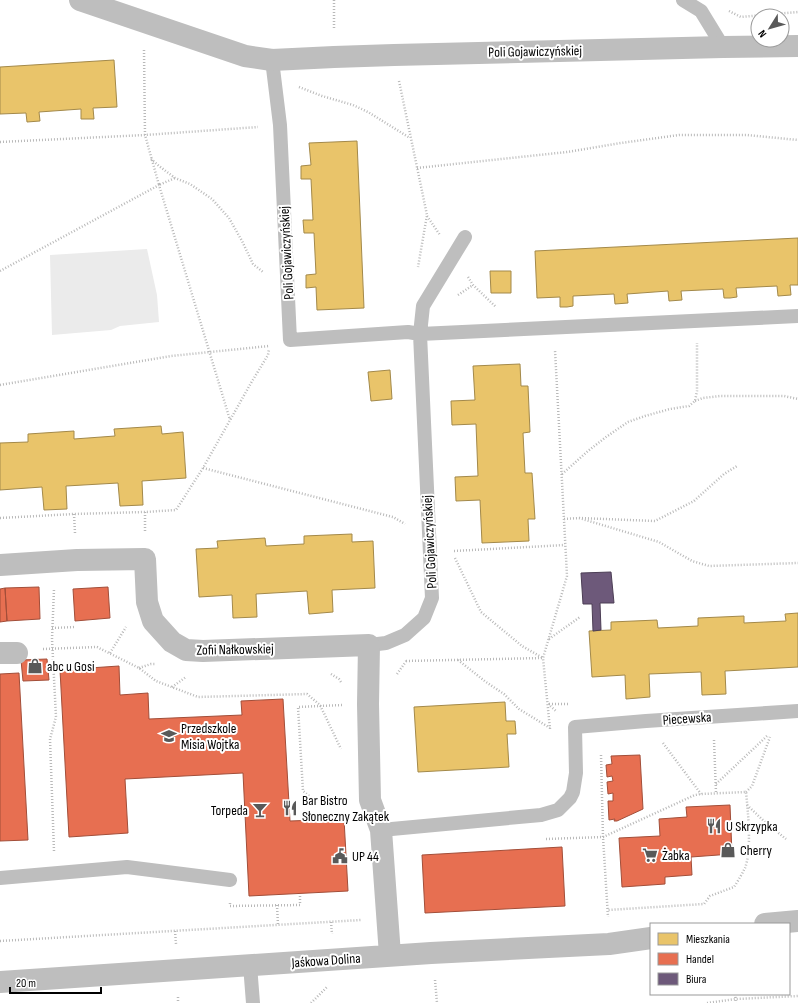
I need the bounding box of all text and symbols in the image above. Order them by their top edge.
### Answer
north arrow [750,8,790,48]
text: N [755,27,769,40]
street label: Poli Gojawiczyńskiej [488,42,582,61]
street label: Poli Gojawiczyńskiej [276,206,297,300]
street label: Poli Gojawiczyńskiej [419,495,440,589]
street label: Zofii Nałkowskiej [196,640,274,659]
shop icon: abc u Gosi [26,657,44,675]
place label: abc u Gosi [47,658,95,675]
street label: Piecewska [662,708,712,729]
place label: Przedszkole Misia Wojtka [181,720,239,753]
school or university icon: Przedszkole Misia Wojtka [160,727,178,745]
place label: Bar Bistro Słoneczny Zakątek [302,792,390,825]
restaurant icon: Bar Bistro Słoneczny Zakątek [281,799,299,817]
bar icon: Torpeda [251,801,269,819]
place label: Torpeda [211,802,248,819]
restaurant icon: U Skrzypka [705,817,723,835]
place label: U Skrzypka [726,818,778,835]
shop icon: Cherry [719,841,737,859]
place label: Cherry [740,842,773,859]
supermarket icon: Żabka [641,846,659,864]
public building icon: UP 44 [331,847,349,865]
place label: Żabka [662,847,690,864]
place label: UP 44 [352,848,379,865]
legend [650,923,790,995]
text: Mieszkania [686,932,730,947]
street label: Jaśkowa Dolina [290,950,361,971]
text: Handel [686,952,714,967]
scale bar [10,969,101,995]
text: Biura [686,972,707,987]
text: 20 m [16,976,36,991]

